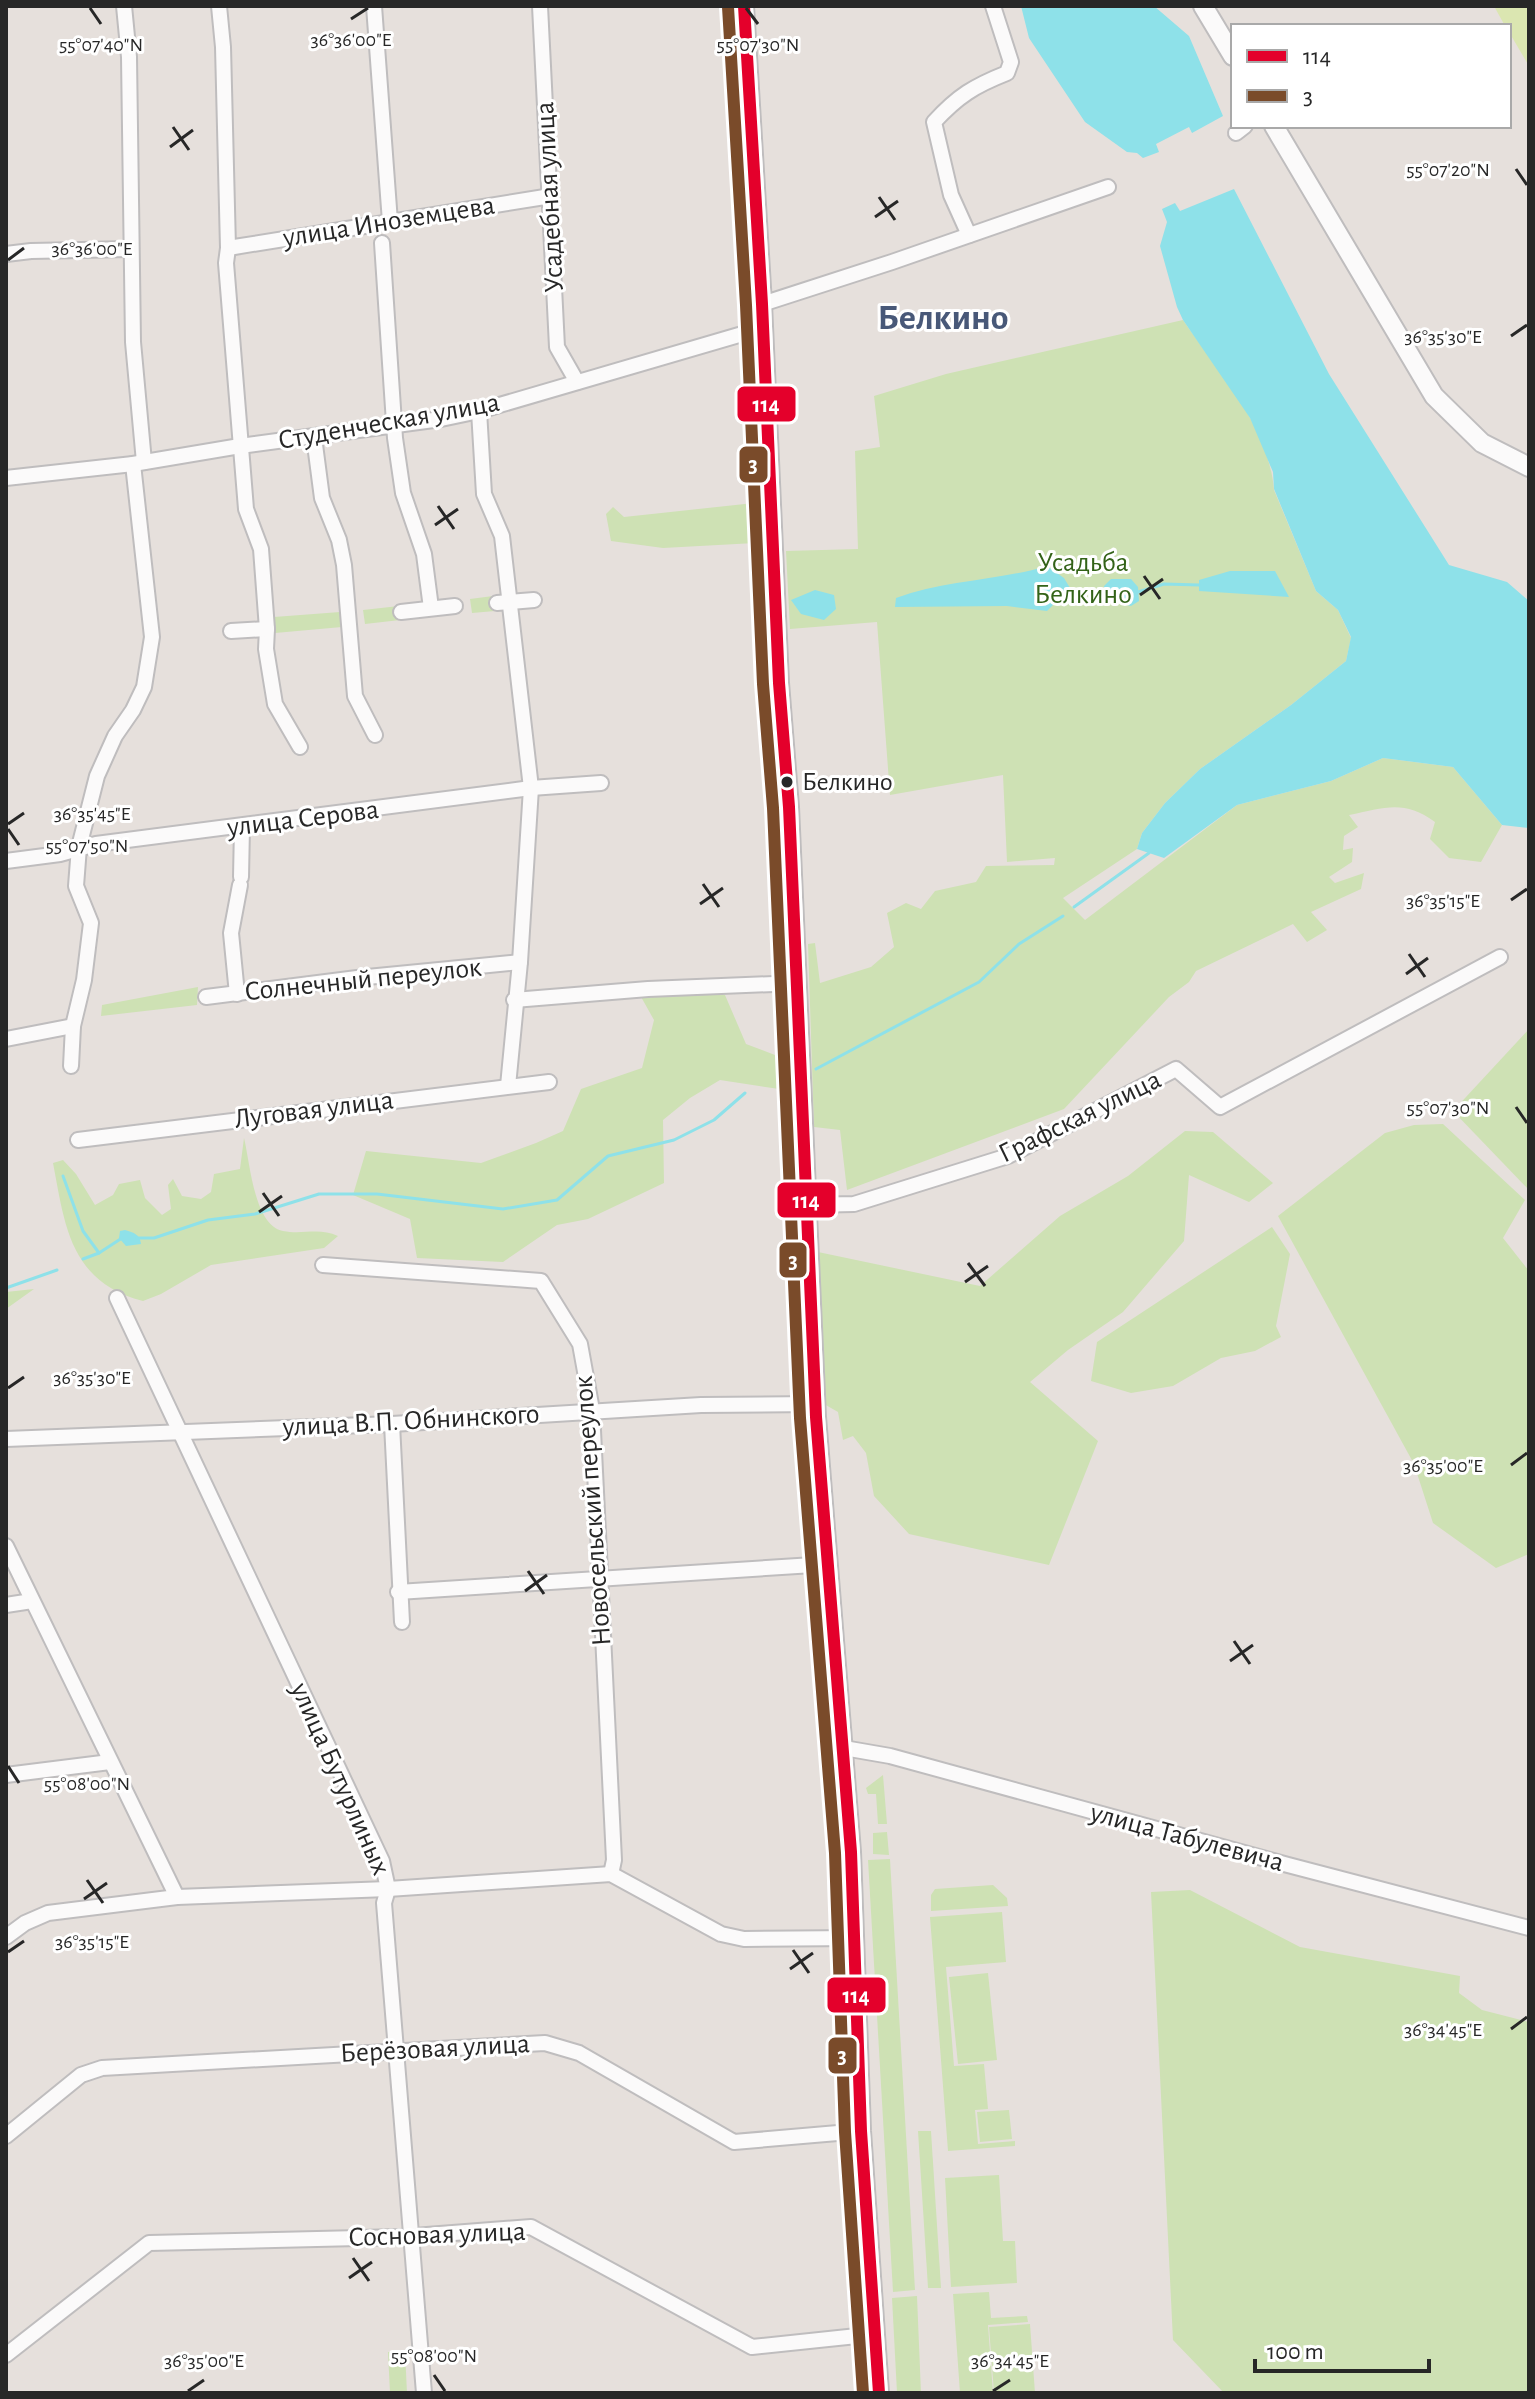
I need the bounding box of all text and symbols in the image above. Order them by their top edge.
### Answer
legend [1231,24,1511,128]
text: 36°36'00"E [311,30,392,50]
text: 55°07'40"N [59,35,143,55]
text: 55°07'30"N [717,35,799,55]
text: 114 [1303,45,1331,69]
text: 3 [1303,85,1313,109]
street label: Усадебная улица [531,101,569,293]
text: 55°07'20"N [1406,160,1490,180]
street label: улица Иноземцева [280,191,497,253]
text: 36°36'00"E [52,239,133,259]
district label: Белкино [877,300,1009,336]
text: 36°35'30"E [1404,327,1482,347]
line badge: 114 [736,385,797,423]
street label: Студенческая улица [276,389,502,455]
text: 114 [753,394,779,416]
line badge: 3 [738,445,769,484]
text: 3 [748,454,758,476]
park label: Усадьба Белкино [1034,549,1132,609]
place label: Белкино [802,769,893,795]
marker: Белкино [779,774,795,790]
street label: улица Серова [225,796,381,842]
text: 36°35'45"E [54,804,131,824]
text: 55°07'50"N [46,836,128,856]
text: 36°35'15"E [1406,891,1480,911]
street label: Солнечный переулок [243,954,483,1006]
street label: Графская улица [994,1066,1166,1168]
street label: Луговая улица [233,1086,395,1134]
text: 55°07'30"N [1407,1098,1489,1118]
line badge: 114 [776,1181,837,1219]
text: 114 [793,1190,819,1212]
line badge: 3 [778,1241,808,1279]
text: 3 [788,1250,798,1272]
text: 36°35'30"E [53,1368,131,1388]
street label: Новосельский переулок [570,1375,616,1647]
street label: улица В.П. Обнинского [281,1400,540,1442]
text: 36°35'00"E [1403,1456,1483,1476]
street label: улица Бутурлиных [285,1678,395,1879]
text: 55°08'00"N [44,1774,130,1794]
street label: улица Табулевича [1086,1798,1287,1877]
text: 36°35'15"E [55,1932,129,1952]
line badge: 114 [826,1976,887,2014]
text: 114 [843,1985,869,2007]
text: 36°34'45"E [1404,2020,1482,2040]
street label: Берёзовая улица [339,2030,531,2068]
line badge: 3 [827,2036,858,2075]
text: 3 [837,2045,847,2067]
street label: Сосновая улица [348,2218,527,2252]
scale bar [1255,2323,1429,2373]
text: 100 m [1267,2340,1324,2364]
text: 55°08'00"N [391,2346,477,2366]
text: 36°35'00"E [164,2351,244,2371]
text: 36°34'45"E [971,2351,1049,2371]

